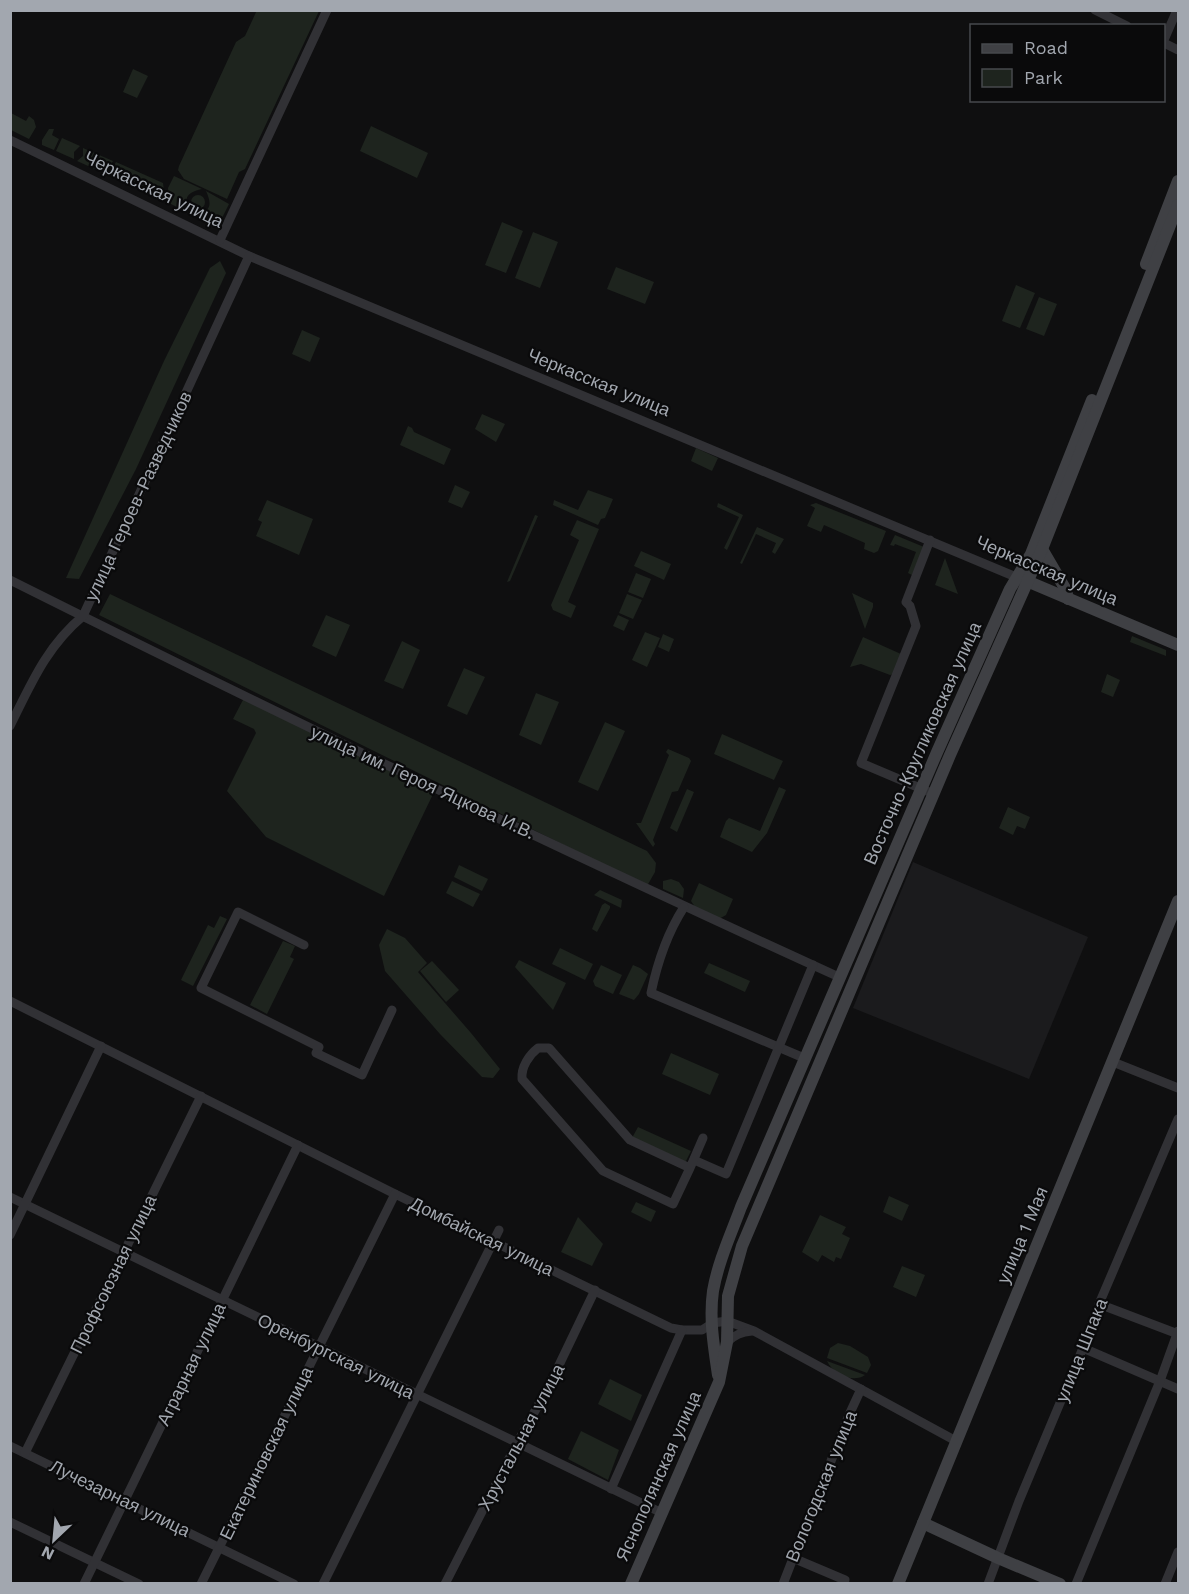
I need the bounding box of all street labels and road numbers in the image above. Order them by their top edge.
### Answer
street label: Черкасская улица [81,146,228,232]
street label: Черкасская улица [525,344,674,421]
street label: улица Героев-Разведчиков [80,388,196,604]
street label: Черкасская улица [973,531,1122,610]
street label: Восточно-Кругликовская улица [859,618,986,868]
street label: улица им. Героя Яцкова И.В. [308,721,538,843]
street label: улица 1 Мая [992,1183,1052,1287]
street label: Профсоюзная улица [65,1190,161,1357]
street label: Домбайская улица [407,1192,558,1280]
street label: улица Шпака [1051,1294,1112,1405]
street label: Аграрная улица [152,1298,230,1429]
street label: Оренбургская улица [254,1309,419,1403]
street label: Хрустальная улица [473,1359,569,1514]
street label: Екатериновская улица [215,1362,318,1543]
street label: Яснополянская улица [611,1387,705,1564]
street label: Вологодская улица [781,1406,861,1565]
street label: Лучезарная улица [46,1455,195,1542]

